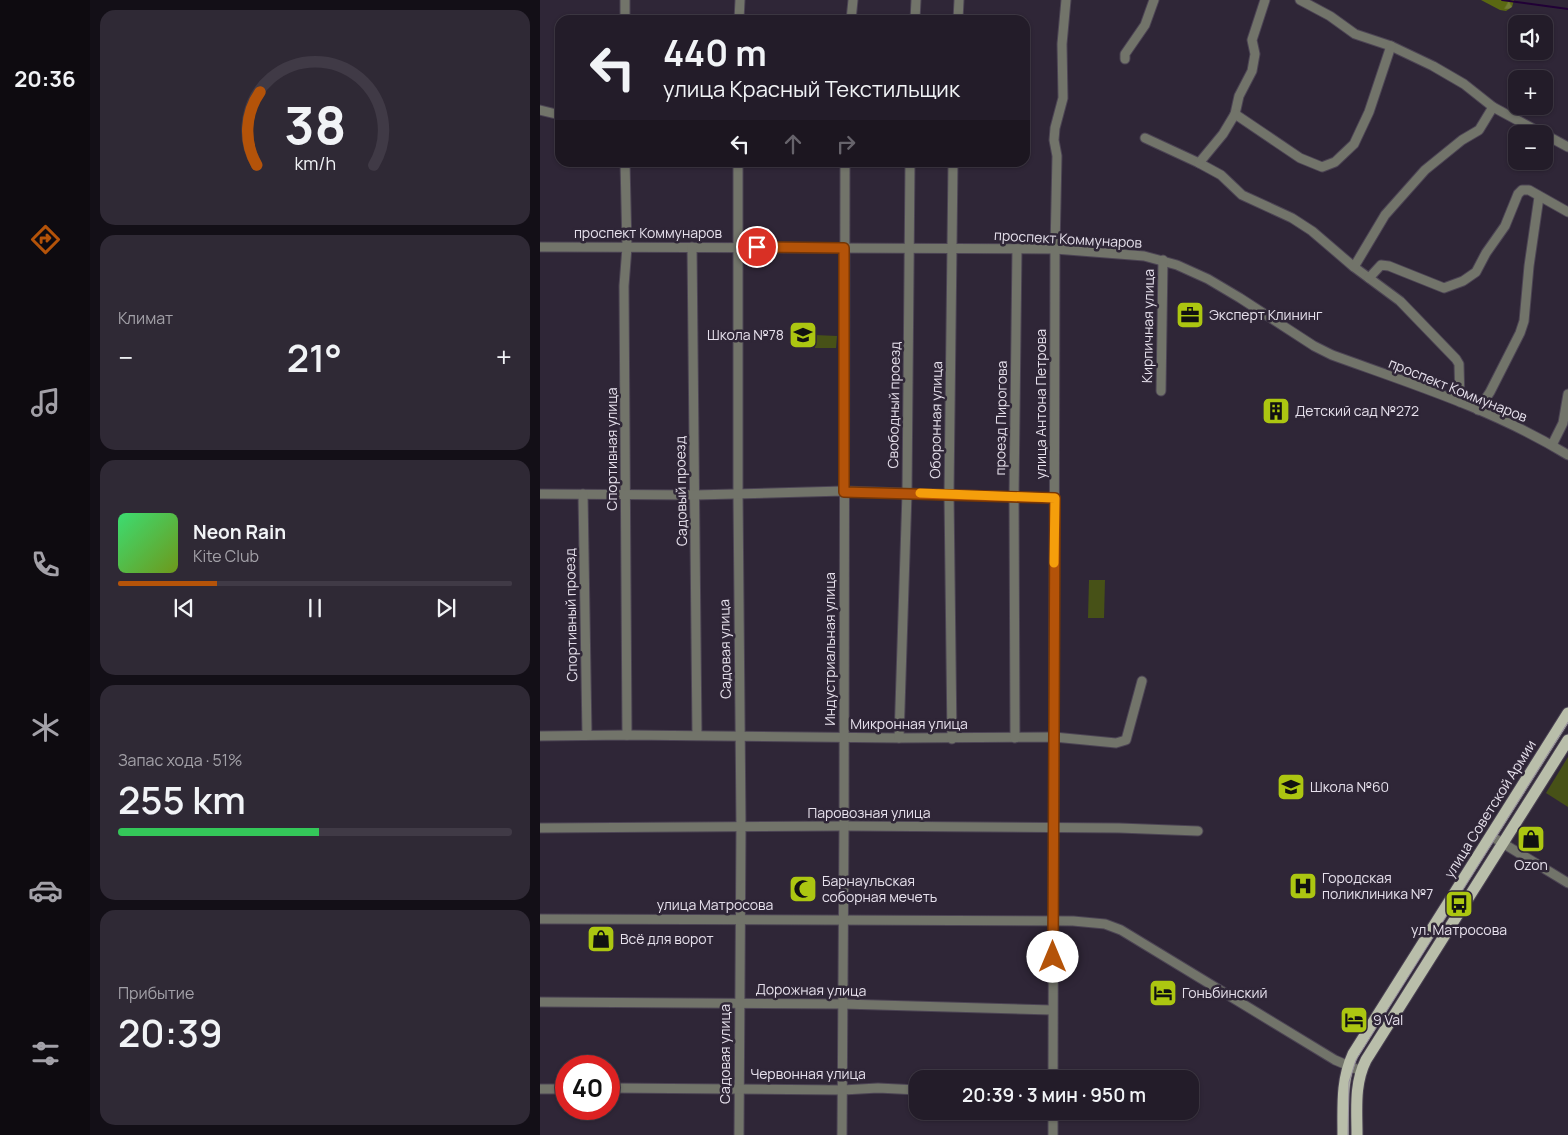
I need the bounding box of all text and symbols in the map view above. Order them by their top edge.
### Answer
map controls [1508,15,1553,170]
button: sound [1508,15,1553,60]
text: 440 m [663,29,767,77]
icon: left [580,35,645,100]
text: 20:36 [14,64,76,94]
button: + [1508,70,1553,115]
text: улица Красный Текстильщик [663,74,960,104]
text: 38 [284,89,346,160]
button: − [1508,125,1553,170]
icon: left [726,130,754,158]
icon: ahead [779,130,807,158]
icon: right [832,130,860,158]
text: km/h [294,151,336,175]
icon: directions [28,222,63,257]
street label: проспект Коммунаров [574,223,723,242]
street label: проспект Коммунаров [994,225,1143,252]
pin [736,226,778,268]
icon: arrive [743,233,771,261]
street label: Кирпичная улица [1137,269,1158,383]
office icon: Эксперт Клининг [1175,300,1205,330]
place label: Эксперт Клининг [1209,305,1323,324]
text: Климат [118,307,173,329]
school or university icon: Школа №78 [788,320,818,350]
place label: Школа №78 [707,325,784,344]
street label: улица Антона Петрова [1031,329,1050,479]
text: 21° [287,331,342,383]
text: − [118,338,133,376]
text: + [496,338,512,376]
street label: Свободный проезд [883,341,904,469]
street label: проспект Коммунаров [1386,353,1531,426]
street label: проезд Пирогова [990,360,1011,476]
street label: Оборонная улица [925,361,946,479]
icon: music [28,385,63,420]
street label: Спортивная улица [602,387,621,511]
building icon: Детский сад №272 [1261,396,1291,426]
place label: Детский сад №272 [1295,401,1419,420]
street label: Садовый проезд [670,436,691,546]
text: Neon Rain [193,519,286,545]
text: Kite Club [193,545,259,567]
icon: phone [28,547,63,582]
street label: Спортивный проезд [560,548,581,682]
street label: Индустриальная улица [820,572,839,726]
icon: previous [170,594,198,622]
icon: pause [301,594,329,622]
icon: next [432,594,460,622]
street label: Садовая улица [714,599,735,699]
icon: climate [28,710,63,745]
street label: Микронная улица [850,714,968,733]
street label: улица Советской Армии [1439,736,1540,881]
text: Запас хода · 51% [118,749,242,771]
school or university icon: Школа №60 [1276,772,1306,802]
text: 255 km [118,773,246,825]
place label: Школа №60 [1310,777,1389,796]
street label: Паровозная улица [808,803,930,822]
shop icon: Ozon [1516,824,1546,854]
place label: Ozon [1514,855,1548,874]
place label: Городская поликлиника №7 [1322,868,1433,903]
place label: Барнаульская соборная мечеть [822,871,937,906]
hospital icon: Городская поликлиника №7 [1288,871,1318,901]
icon: car [28,873,63,908]
mosque icon: Барнаульская соборная мечеть [788,874,818,904]
bus stop icon: ул. Матросова [1444,889,1474,919]
street label: улица Матросова [657,895,773,914]
place label: ул. Матросова [1411,920,1507,939]
shop icon: Всё для ворот [586,924,616,954]
place label: Всё для ворот [620,929,714,948]
position arrow [1026,930,1078,982]
hotel icon: Гоньбинский [1148,978,1178,1008]
street label: Дорожная улица [755,979,867,1000]
text: Прибытие [118,982,194,1004]
place label: Гоньбинский [1182,983,1267,1002]
street label: Садовая улица [715,1004,734,1104]
hotel icon: 9 Val [1339,1005,1369,1035]
text: 20:39 [118,1006,223,1058]
place label: 9 Val [1373,1010,1403,1029]
icon: filters [28,1036,63,1071]
speed limit sign: 40 [555,1055,620,1120]
street label: Червонная улица [750,1064,866,1083]
text: 20:39 · 3 мин · 950 m [962,1082,1146,1108]

